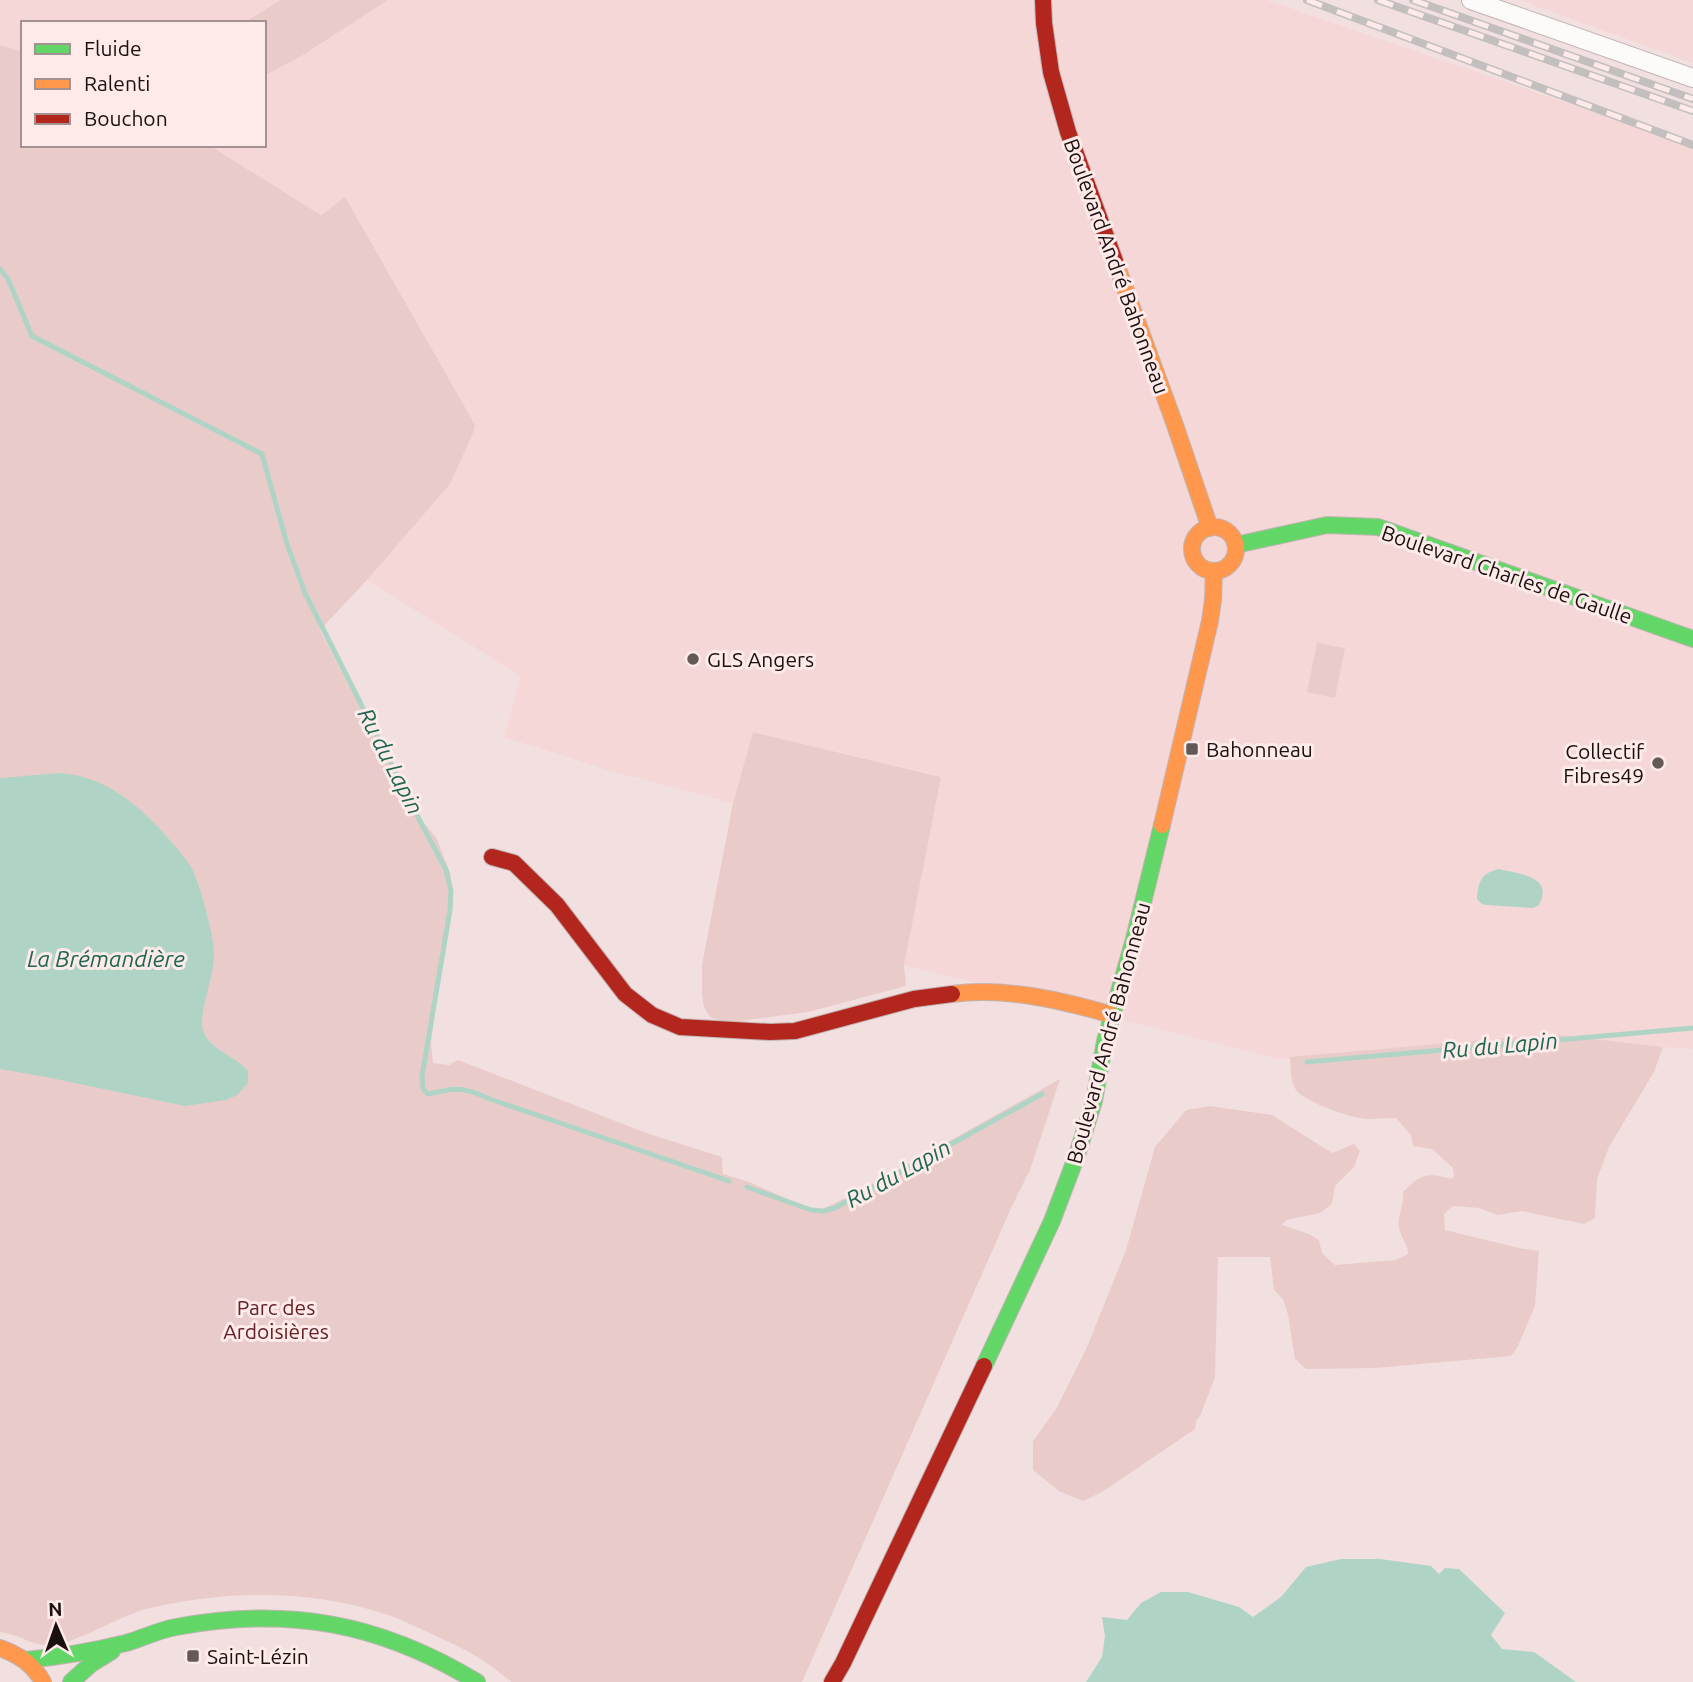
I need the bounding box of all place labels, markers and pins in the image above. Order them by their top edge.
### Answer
place label: GLS Angers [707,647,814,671]
marker: GLS Angers [685,651,701,667]
place label: Bahonneau [1206,737,1313,761]
place label: Collectif Fibres49 [1563,739,1645,787]
marker: Bahonneau [1184,741,1200,757]
marker: Collectif Fibres49 [1650,755,1666,771]
place label: Saint-Lézin [207,1644,309,1668]
marker: Saint-Lézin [185,1648,201,1664]

